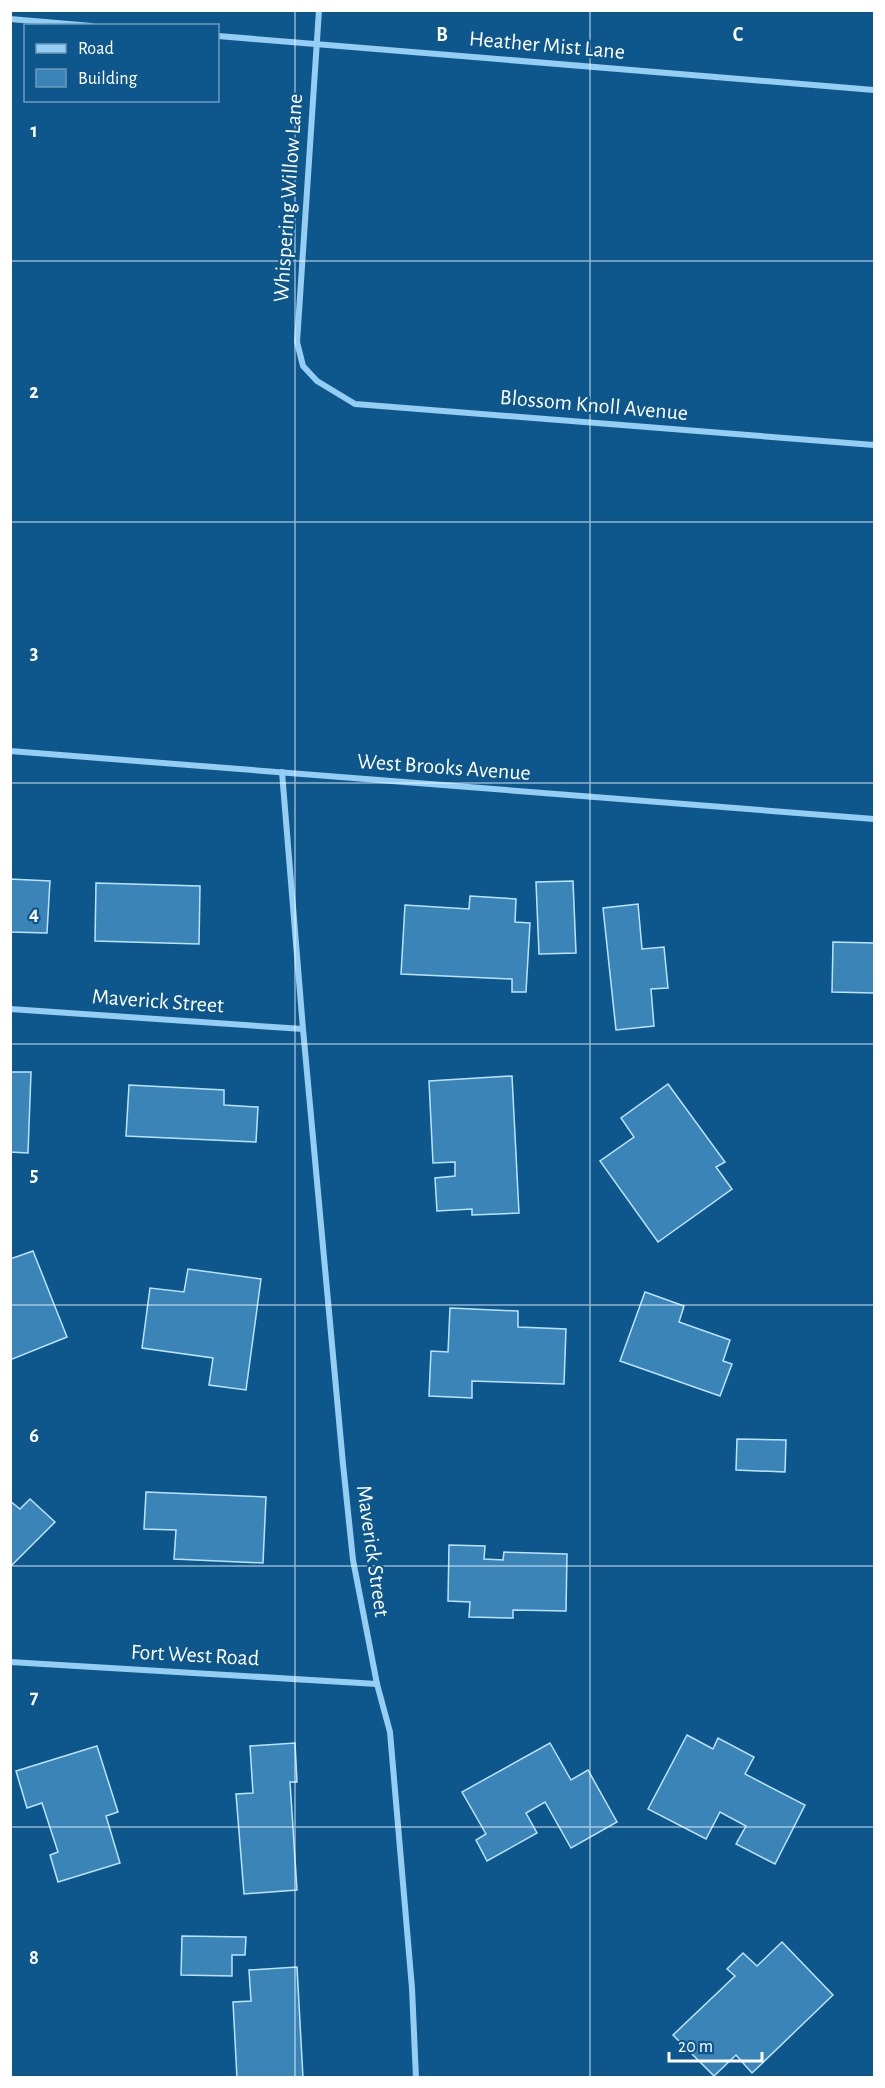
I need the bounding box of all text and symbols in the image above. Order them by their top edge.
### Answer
legend [24,24,219,102]
text: B [436,25,448,45]
text: C [733,25,744,45]
street label: Heather Mist Lane [468,27,626,63]
text: Road [78,40,114,58]
text: Building [78,70,138,88]
street label: Whispering Willow Lane [270,93,306,303]
text: 1 [30,121,38,141]
text: 2 [29,382,39,402]
street label: Blossom Knoll Avenue [499,386,689,424]
text: 3 [30,643,38,663]
street label: West Brooks Avenue [357,750,531,784]
text: 4 [29,904,39,924]
street label: Maverick Street [91,985,225,1017]
text: 5 [30,1165,38,1185]
text: 6 [29,1426,39,1446]
street label: Maverick Street [353,1484,393,1618]
street label: Fort West Road [130,1641,260,1669]
text: 7 [30,1687,39,1707]
text: 8 [29,1948,39,1968]
scale bar [669,2025,762,2063]
text: 20 m [678,2038,713,2056]

